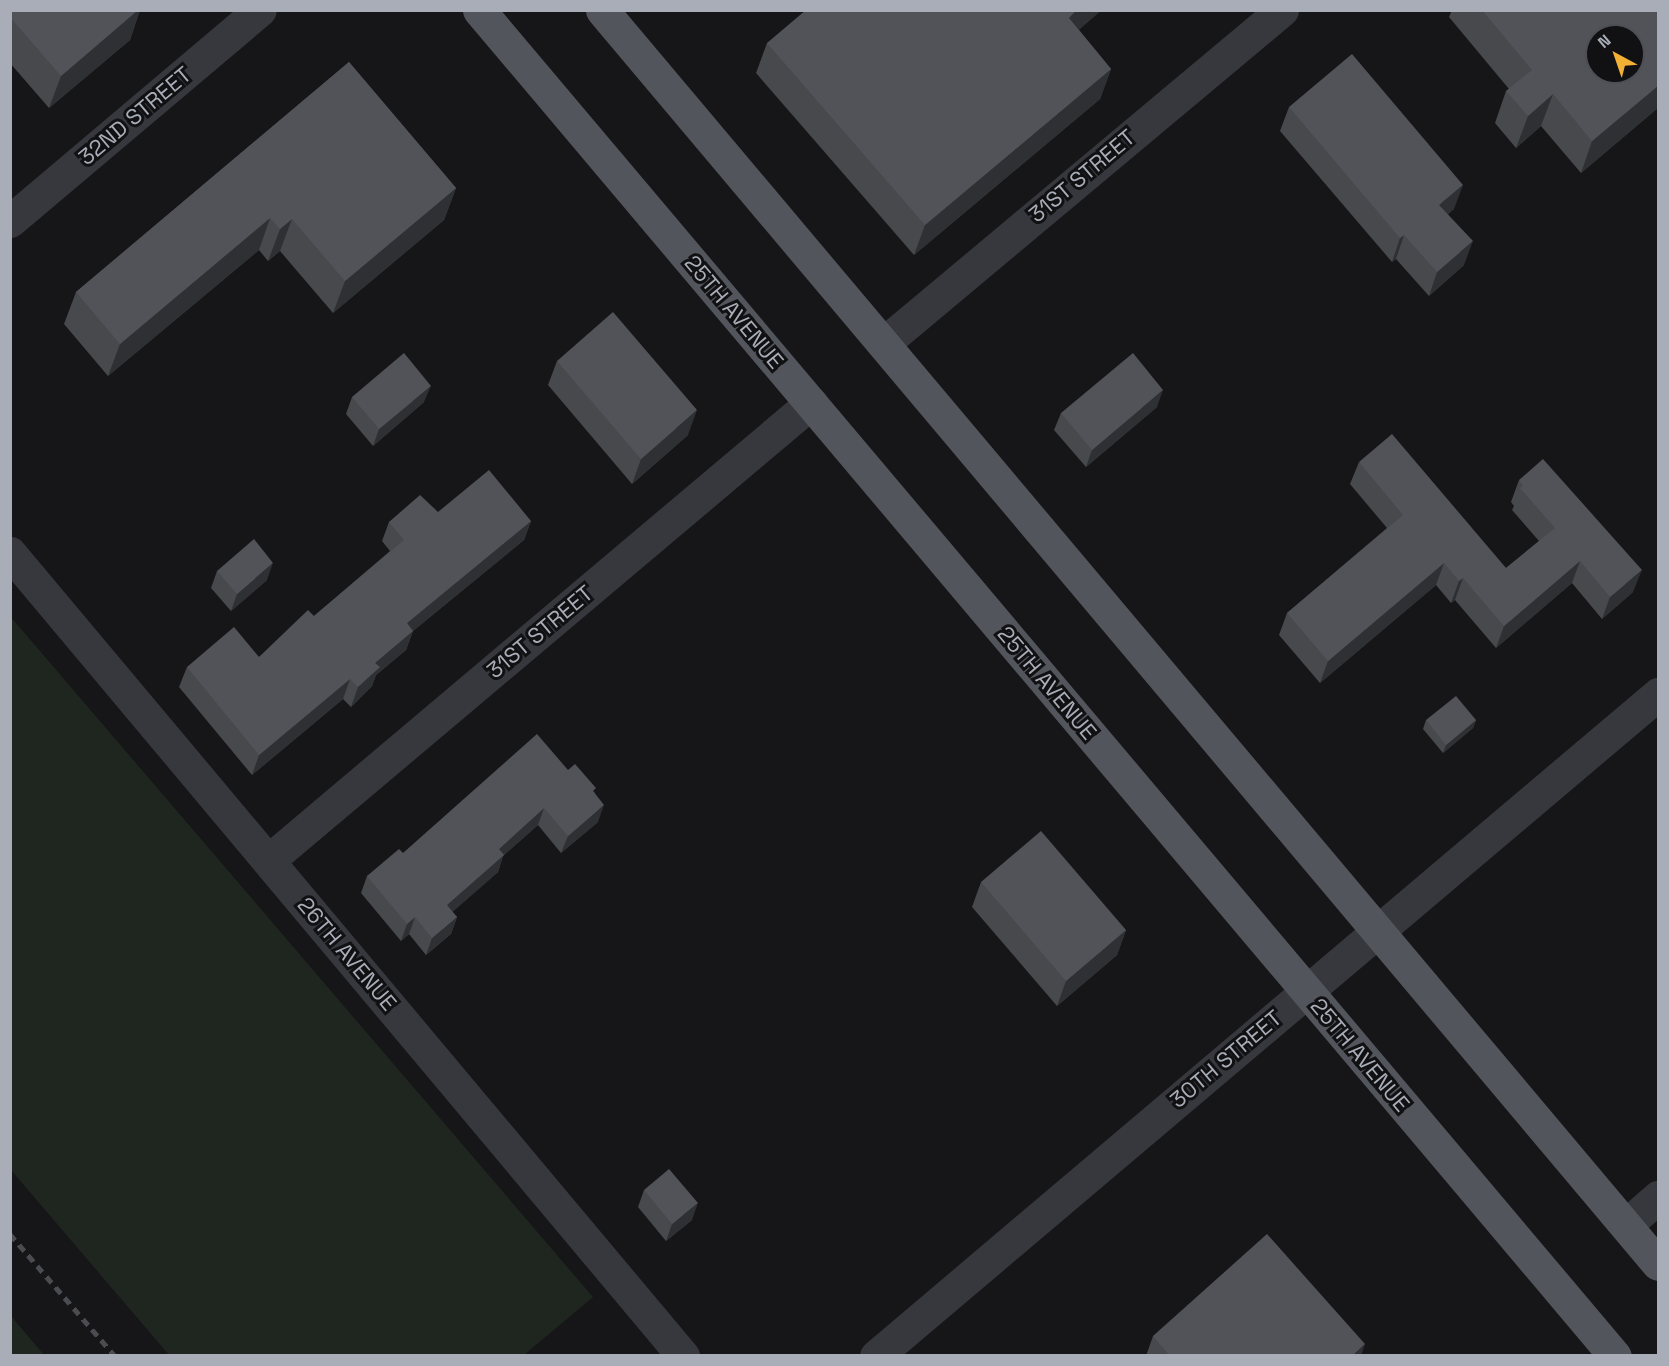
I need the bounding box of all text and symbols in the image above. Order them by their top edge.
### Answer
north arrow [1585,24,1645,84]
text: N [1594,30,1615,53]
street label: 32ND STREET [73,61,197,171]
street label: 31ST STREET [1023,124,1141,228]
street label: 25TH AVENUE [679,250,789,374]
street label: 31ST STREET [481,580,599,684]
street label: 25TH AVENUE [992,621,1102,745]
street label: 26TH AVENUE [292,892,402,1016]
street label: 25TH AVENUE [1305,993,1415,1117]
street label: 30TH STREET [1165,1005,1287,1113]

